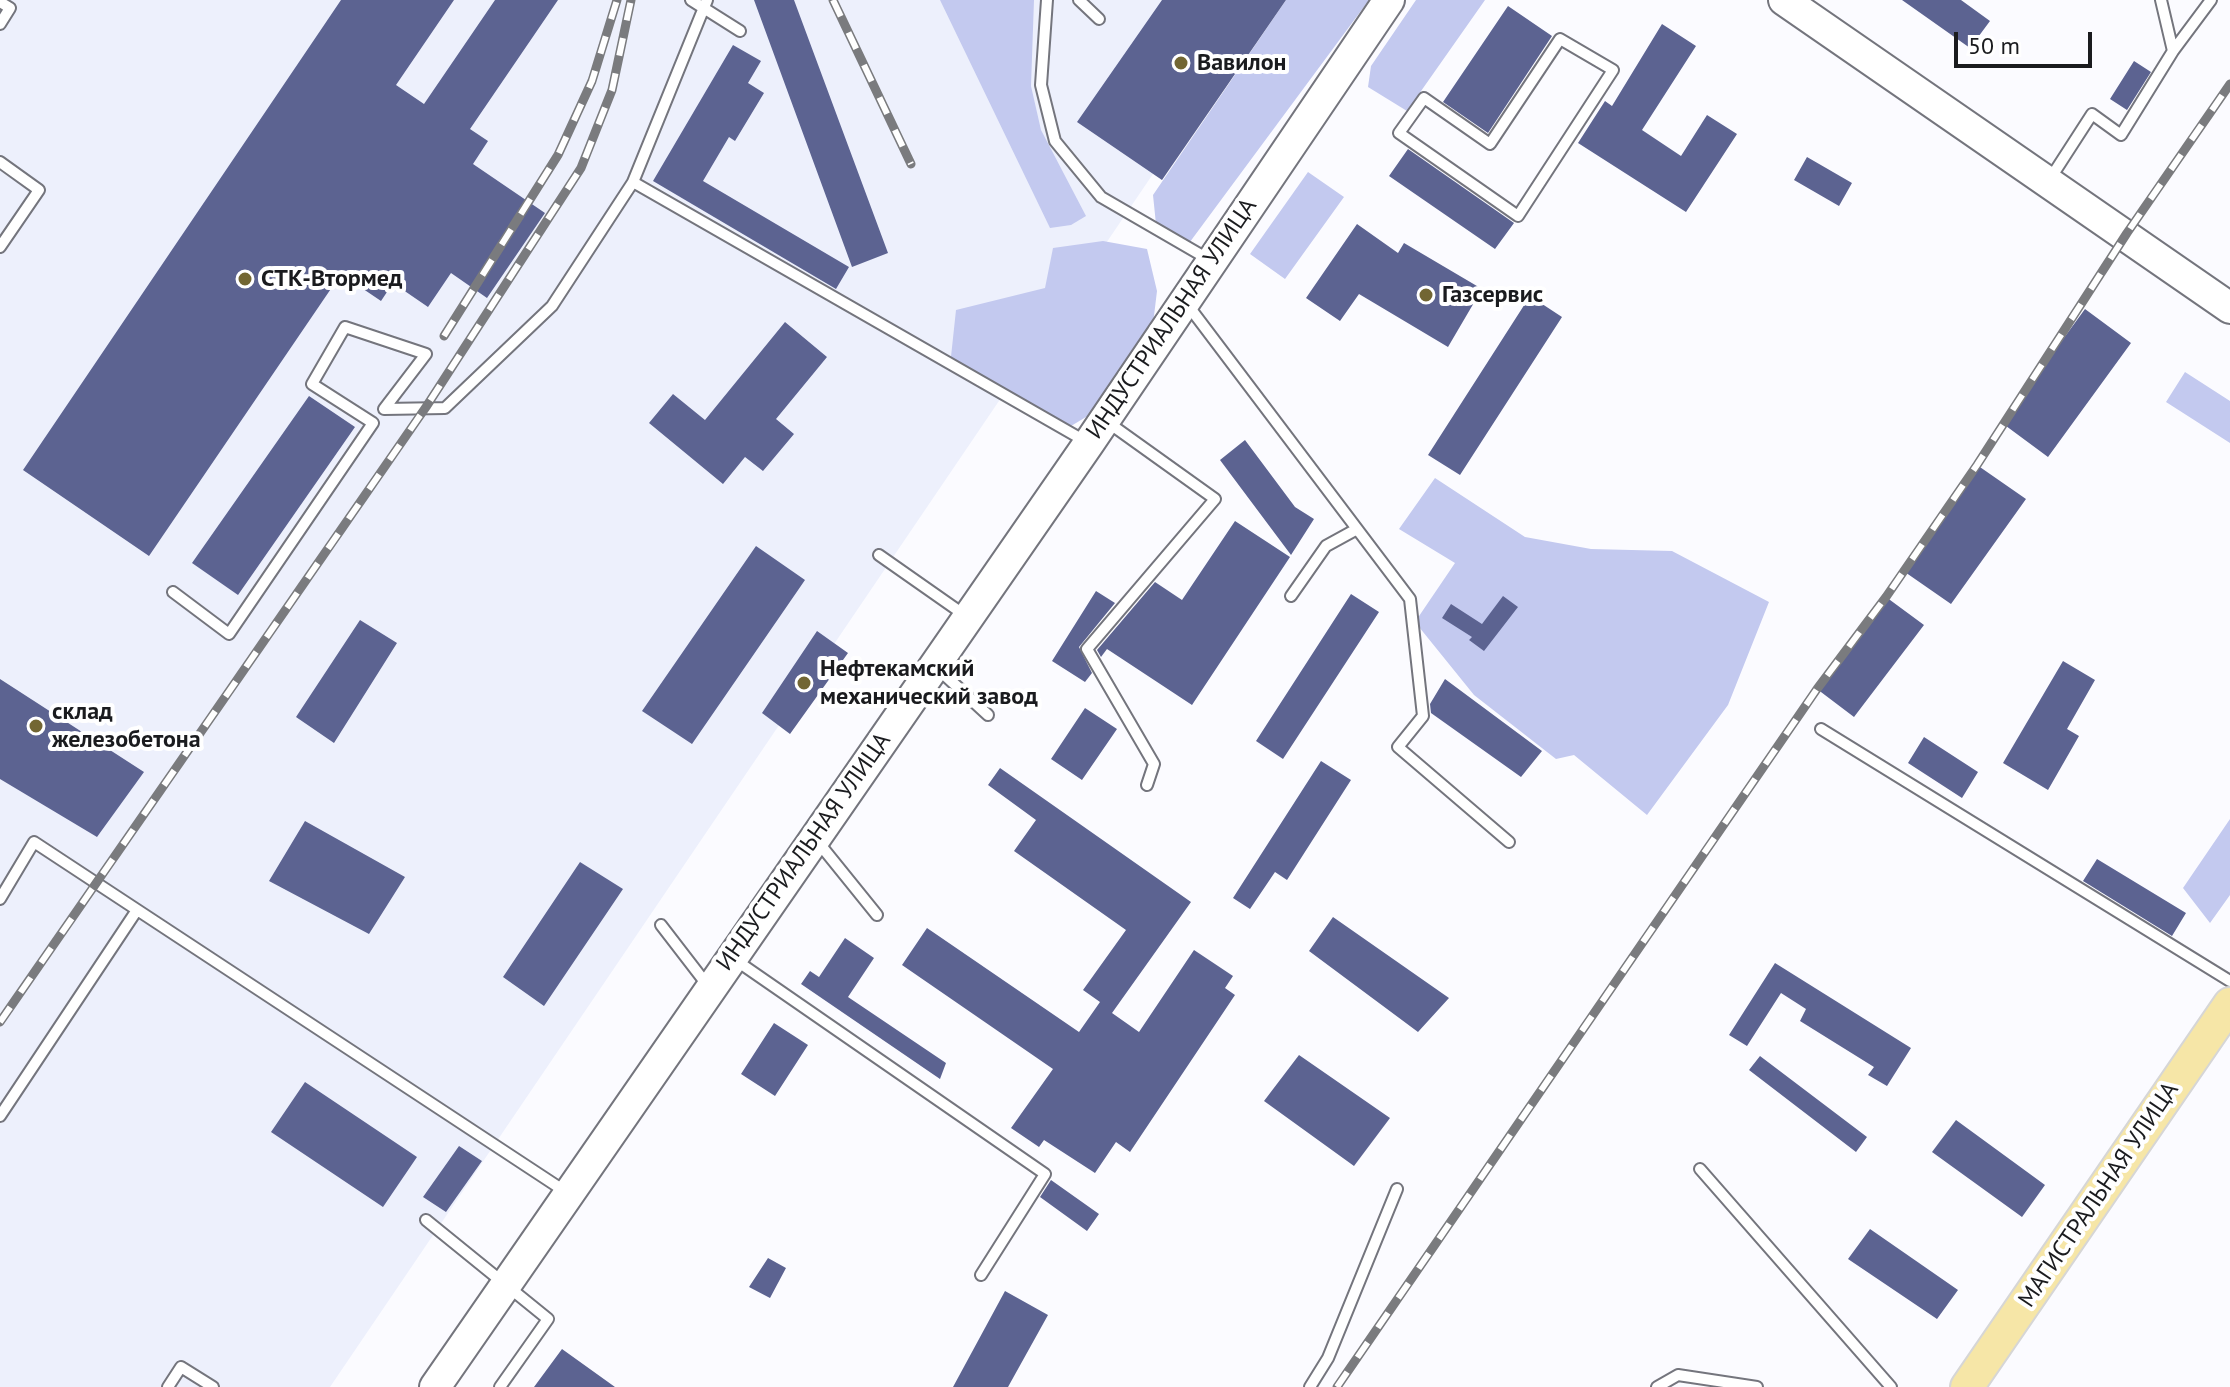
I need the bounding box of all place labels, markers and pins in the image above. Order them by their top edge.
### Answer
place label: Вавилон [1197,49,1286,77]
marker: Вавилон [1172,54,1190,72]
place label: СТК-Втормед [261,265,402,293]
marker: СТК-Втормед [236,270,254,288]
place label: Газсервис [1442,281,1543,309]
marker: Газсервис [1417,286,1435,304]
place label: Нефтекамский механический завод [820,655,1038,711]
marker: Нефтекамский механический завод [795,674,813,692]
place label: склад железобетона [52,698,201,754]
marker: склад железобетона [27,717,45,735]

